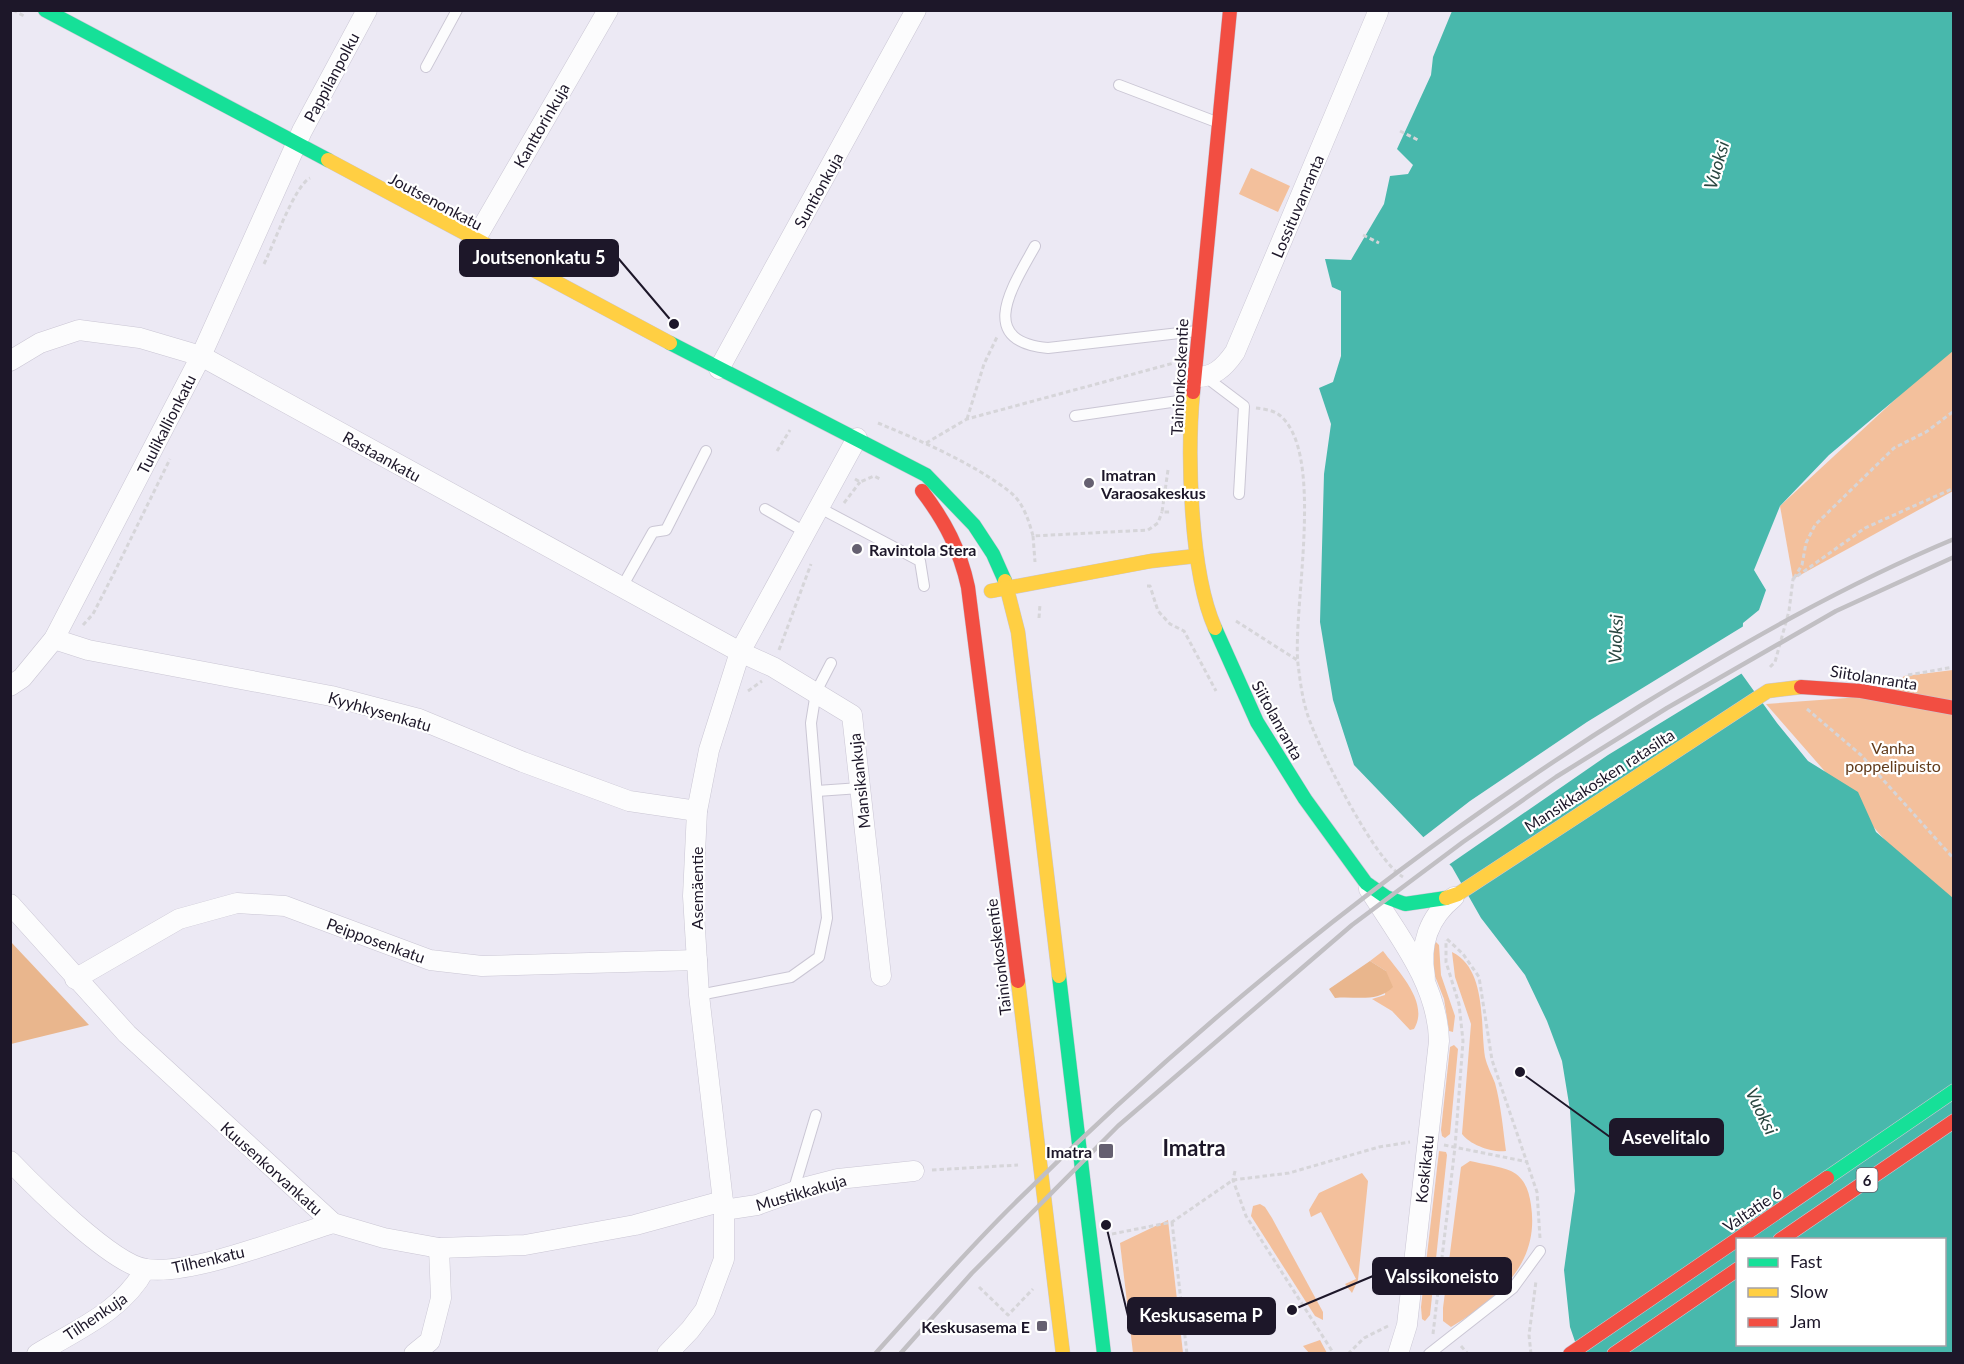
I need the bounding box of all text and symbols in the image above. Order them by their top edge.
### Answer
street label: Pappilanpolku [299,29,363,125]
street label: Kanttorinkuja [509,79,573,171]
water label: Vuoksi [1699,138,1733,192]
street label: Suntionkuja [790,149,846,231]
street label: Lossituvanranta [1267,152,1327,260]
street label: Joutsenonkatu [386,168,486,234]
callout: Joutsenonkatu 5 [460,240,618,276]
text: Joutsenonkatu 5 [472,246,606,268]
street label: Tainionkoskentie [1166,318,1192,436]
street label: Tuulikallionkatu [133,371,199,477]
street label: Rastaankatu [340,427,424,485]
place label: Imatran Varaosakeskus [1100,465,1206,502]
marker: Imatran Varaosakeskus [1082,476,1096,490]
place label: Ravintola Stera [869,540,976,559]
marker: Ravintola Stera [850,542,864,556]
water label: Vuoksi [1603,614,1627,664]
street label: Siitolanranta [1829,661,1919,693]
street label: Siitolanranta [1248,677,1308,763]
street label: Kyyhkysenkatu [326,687,434,735]
street label: Mansikkakosken ratasilta [1521,724,1677,836]
street label: Mansikankuja [845,732,873,830]
park label: Vanha poppelipuisto [1845,738,1941,775]
street label: Asemäentie [687,847,706,929]
street label: Tainionkoskentie [981,898,1015,1016]
street label: Peipposenkatu [324,913,428,967]
water label: Vuoksi [1741,1084,1783,1138]
street label: Kuusenkorvankatu [217,1117,327,1219]
callout: Asevelitalo [1610,1119,1723,1155]
text: Asevelitalo [1621,1126,1710,1148]
district label: Imatra [1162,1134,1226,1161]
street label: Koskikatu [1411,1134,1437,1204]
place label: Imatra [1046,1142,1092,1161]
marker: Imatra [1097,1142,1115,1160]
road number: 6 [1856,1168,1878,1192]
street label: Mustikkakuja [753,1170,849,1214]
street label: Valtatie 6 [1719,1182,1785,1236]
legend [1736,1238,1946,1346]
street label: Tilhenkatu [170,1241,246,1277]
text: Fast [1790,1250,1823,1272]
callout: Valssikoneisto [1373,1258,1511,1294]
text: Valssikoneisto [1384,1265,1499,1287]
text: Slow [1790,1280,1828,1302]
street label: Tilhenkuja [60,1288,130,1344]
callout: Keskusasema P [1128,1298,1275,1334]
text: Keskusasema P [1139,1304,1263,1326]
text: Jam [1790,1310,1821,1332]
place label: Keskusasema E [921,1317,1030,1336]
marker: Keskusasema E [1035,1319,1049,1333]

